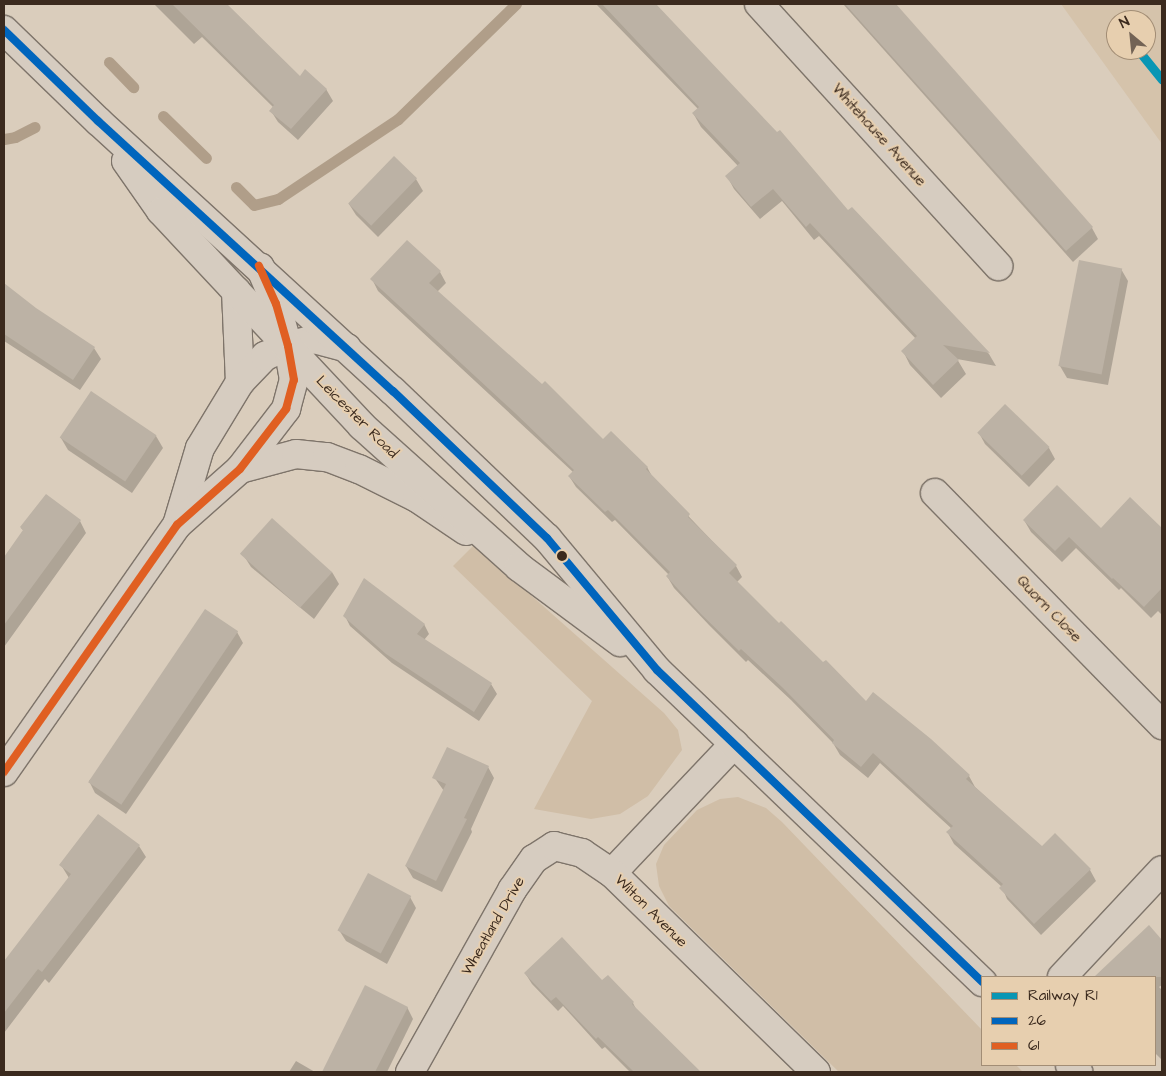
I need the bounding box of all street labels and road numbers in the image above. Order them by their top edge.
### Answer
street label: Whitehouse Avenue [828,80,930,190]
street label: Leicester Road [312,372,402,462]
street label: Quorn Close [1013,572,1085,646]
street label: Wilton Avenue [611,871,691,951]
street label: Wheatland Drive [458,874,528,978]

